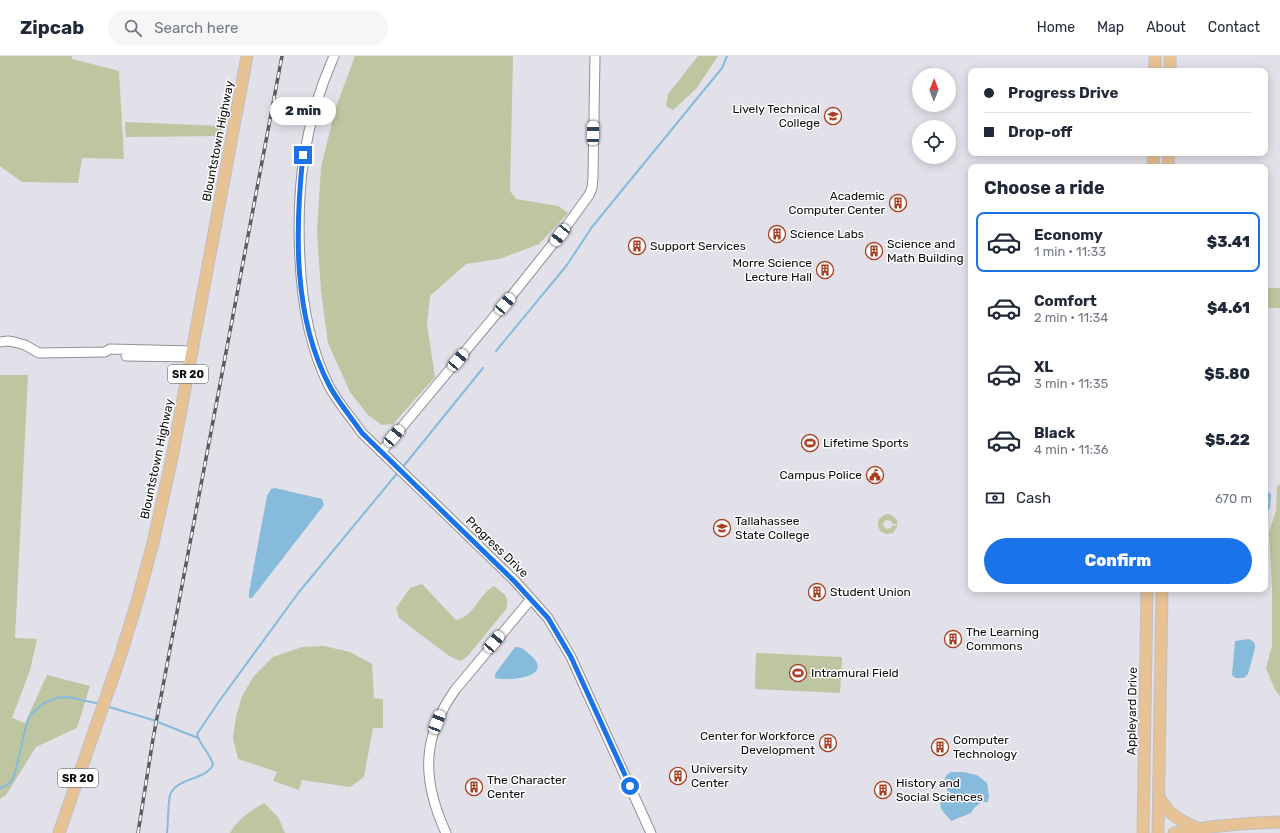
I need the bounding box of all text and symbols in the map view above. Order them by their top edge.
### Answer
search box [108,10,388,46]
text: Zipcab [20,16,84,39]
icon: search [122,17,144,39]
text: Search here [154,19,238,37]
text: Home [1037,19,1075,36]
text: Map [1097,19,1124,36]
text: About [1146,19,1186,36]
text: Contact [1208,19,1260,36]
north arrow [912,68,956,112]
map controls [912,68,956,164]
street label: Blountstown Highway [199,79,237,203]
text: Progress Drive [1008,84,1118,102]
callout: 2 min [270,97,336,125]
place label: Lively Technical College [733,102,820,130]
text: 2 min [285,103,321,118]
school or university icon: Lively Technical College [823,106,843,126]
button: locate [912,120,956,164]
car [587,121,599,145]
text: Drop-off [1008,123,1072,141]
route end [294,146,312,164]
text: Choose a ride [984,177,1105,199]
place label: Academic Computer Center [789,189,885,217]
building icon: Academic Computer Center [888,193,908,213]
car [548,222,572,248]
building icon: Science Labs [767,224,787,244]
icon: car [986,224,1022,260]
text: Economy [1034,226,1103,244]
place label: Science Labs [790,227,864,241]
text: $3.41 [1207,233,1250,251]
building icon: Support Services [627,236,647,256]
place label: Science and Math Building [887,237,964,265]
place label: Support Services [650,239,746,253]
building icon: Science and Math Building [864,241,884,261]
text: 1 min · 11:33 [1034,244,1106,259]
place label: Morre Science Lecture Hall [733,256,812,284]
building icon: Morre Science Lecture Hall [815,260,835,280]
icon: car [986,290,1022,326]
car [493,291,517,317]
text: Comfort [1034,292,1097,310]
text: $4.61 [1207,299,1250,317]
text: 2 min · 11:34 [1034,310,1108,325]
car [446,347,470,373]
icon: car [986,356,1022,392]
text: XL [1034,358,1053,376]
road number: SR 20 [168,365,208,383]
text: $5.80 [1204,365,1250,383]
text: 3 min · 11:35 [1034,376,1108,391]
street label: Blountstown Highway [137,397,177,520]
icon: car [986,422,1022,458]
car [382,423,406,449]
text: Black [1034,424,1075,442]
text: $5.22 [1205,431,1250,449]
sports icon: Lifetime Sports [800,433,820,453]
place label: Lifetime Sports [823,436,909,450]
text: 4 min · 11:36 [1034,442,1109,457]
public building icon: Campus Police [865,465,885,485]
place label: Campus Police [780,468,862,482]
icon: cash [984,487,1006,509]
text: Cash [1016,489,1051,507]
text: 670 m [1215,491,1252,506]
street label: Progress Drive [463,514,531,581]
place label: Tallahassee State College [735,514,810,542]
school or university icon: Tallahassee State College [712,518,732,538]
button: Confirm [984,538,1252,584]
building icon: Student Union [807,582,827,602]
place label: Student Union [830,585,911,599]
place label: The Learning Commons [966,625,1039,653]
car [482,629,506,655]
building icon: The Learning Commons [943,629,963,649]
sports icon: Intramural Field [788,663,808,683]
place label: Intramural Field [811,666,899,680]
street label: Appleyard Drive [1124,667,1140,755]
car [427,709,447,735]
place label: Center for Workforce Development [700,729,815,757]
building icon: Center for Workforce Development [818,733,838,753]
place label: Computer Technology [953,733,1018,761]
building icon: Computer Technology [930,737,950,757]
place label: University Center [691,762,748,790]
building icon: University Center [668,766,688,786]
road number: SR 20 [58,769,98,787]
place label: The Character Center [487,773,567,801]
place label: History and Social Sciences [896,776,983,804]
building icon: The Character Center [464,777,484,797]
route start [621,777,639,795]
building icon: History and Social Sciences [873,780,893,800]

